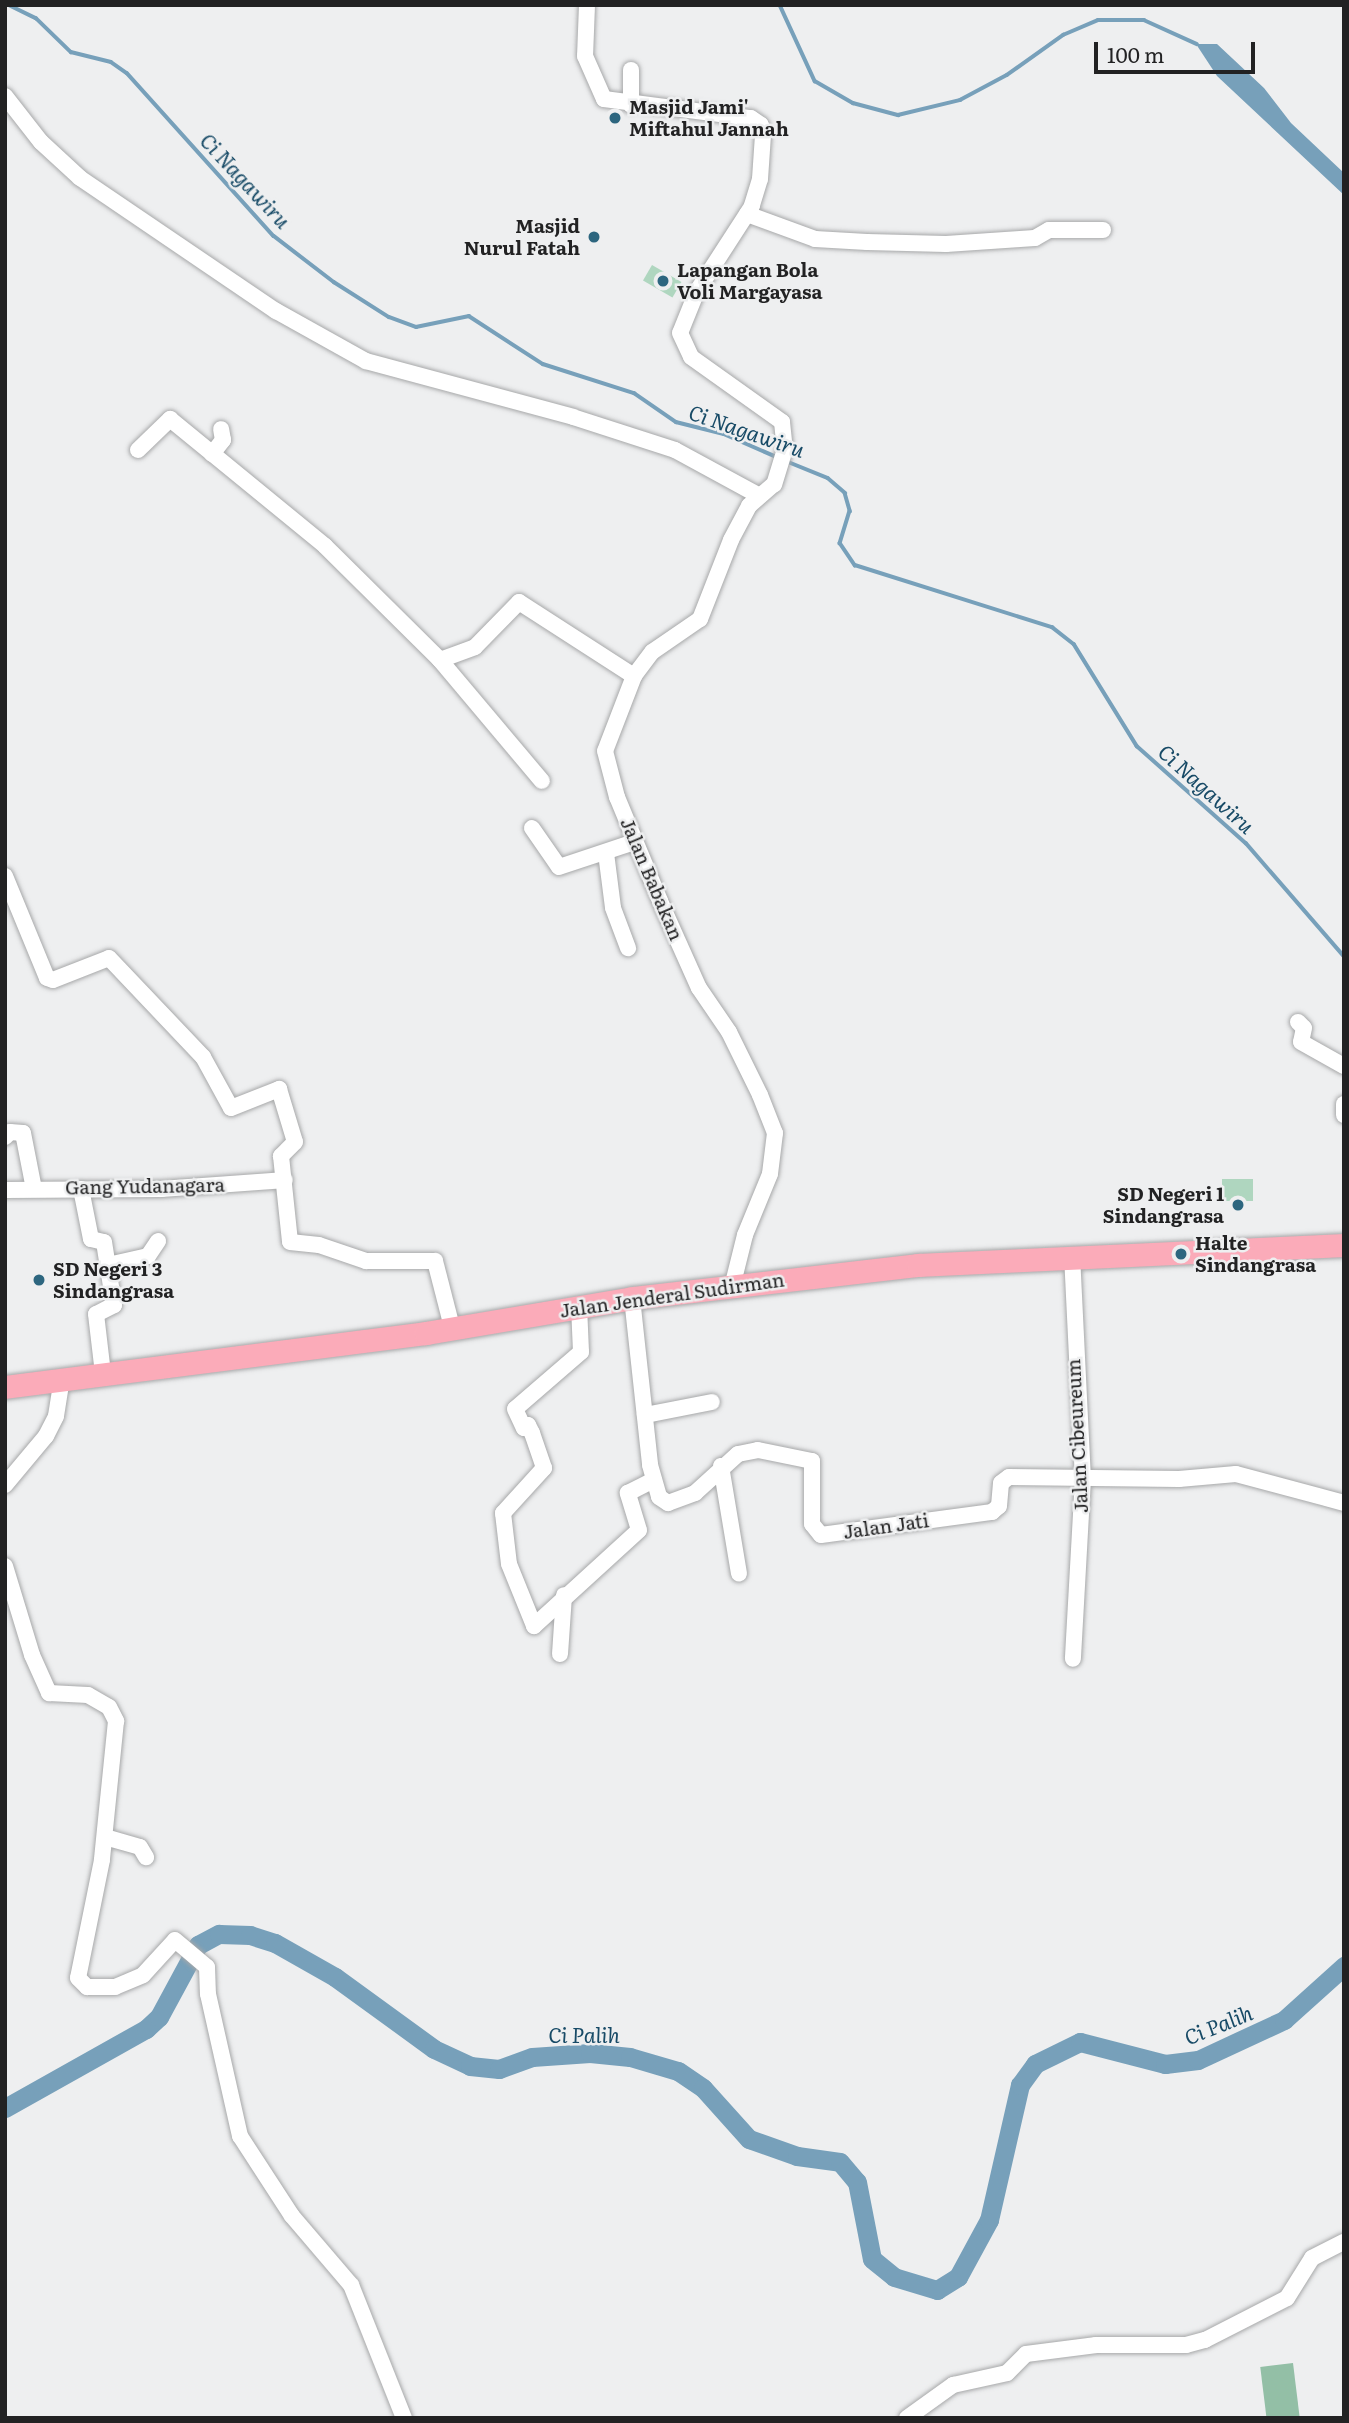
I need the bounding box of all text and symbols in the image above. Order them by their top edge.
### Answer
scale bar [1097,28,1258,72]
text: 100 m [1107,38,1164,69]
place label: Masjid Jami' Miftahul Jannah [629,96,789,140]
marker: Masjid Jami' Miftahul Jannah [607,110,623,126]
water label: Ci Nagawiru [196,127,296,233]
place label: Masjid Nurul Fatah [464,215,580,259]
marker: Masjid Nurul Fatah [586,229,602,245]
place label: Lapangan Bola Voli Margayasa [677,259,823,303]
marker: Lapangan Bola Voli Margayasa [655,273,671,289]
water label: Ci Nagawiru [686,398,808,462]
water label: Ci Nagawiru [1154,738,1260,838]
street label: Jalan Babakan [616,814,688,944]
street label: Gang Yudanagara [65,1173,225,1199]
place label: SD Negeri 1 Sindangrasa [1103,1183,1224,1227]
marker: SD Negeri 1 Sindangrasa [1230,1197,1246,1213]
place label: Halte Sindangrasa [1195,1232,1316,1276]
marker: Halte Sindangrasa [1173,1246,1189,1262]
place label: SD Negeri 3 Sindangrasa [53,1258,174,1302]
street label: Jalan Jenderal Sudirman [558,1268,786,1322]
marker: SD Negeri 3 Sindangrasa [31,1272,47,1288]
street label: Jalan Cibeureum [1062,1358,1092,1514]
street label: Jalan Jati [842,1509,930,1543]
water label: Ci Palih [1180,1999,1256,2049]
water label: Ci Palih [548,2021,620,2047]

